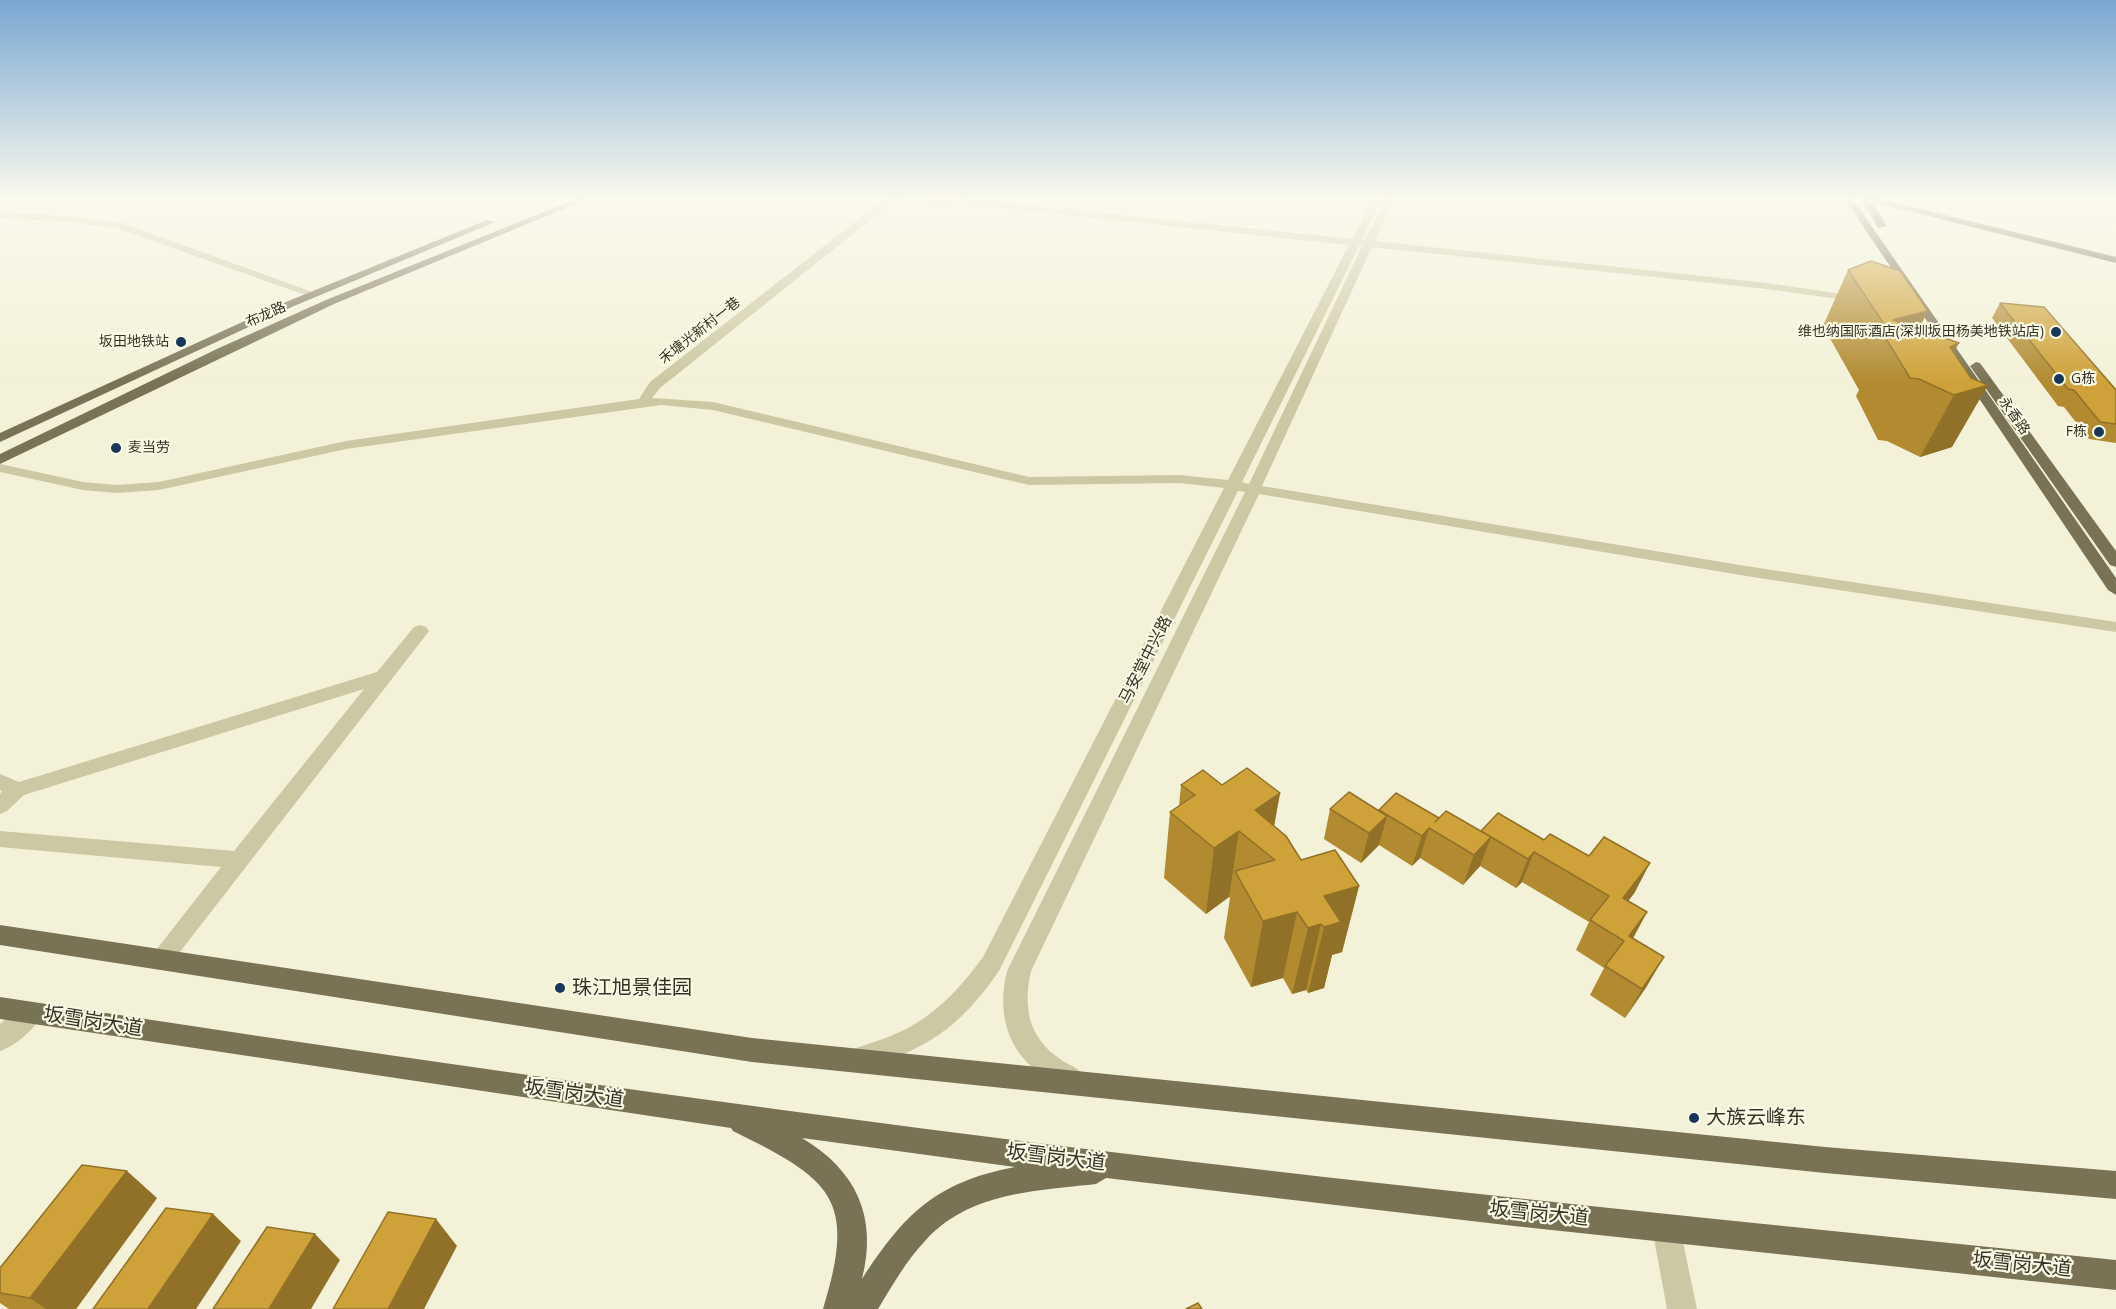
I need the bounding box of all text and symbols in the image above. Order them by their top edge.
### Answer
street label: 禾塘光新村一巷 [656,294,744,368]
street label: 布龙路 [243,299,289,331]
place label: 维也纳国际酒店(深圳坂田杨美地铁站店) [1798,324,2044,340]
marker: 维也纳国际酒店(深圳坂田杨美地铁站店) [2049,325,2063,339]
place label: 坂田地铁站 [99,334,169,350]
marker: 坂田地铁站 [174,335,188,349]
place label: G栋 [2071,371,2095,387]
marker: G栋 [2052,372,2066,386]
street label: 永香路 [1995,394,2033,438]
place label: F栋 [2066,424,2087,440]
marker: F栋 [2092,425,2106,439]
place label: 麦当劳 [128,440,170,456]
marker: 麦当劳 [109,441,123,455]
street label: 马安堂中兴路 [1116,613,1176,707]
place label: 珠江旭景佳园 [572,976,692,1000]
marker: 珠江旭景佳园 [553,981,567,995]
street label: 坂雪岗大道 [42,1002,144,1042]
street label: 坂雪岗大道 [523,1075,625,1113]
place label: 大族云峰东 [1706,1106,1806,1130]
marker: 大族云峰东 [1687,1111,1701,1125]
street label: 坂雪岗大道 [1005,1140,1107,1176]
street label: 坂雪岗大道 [1488,1197,1590,1231]
street label: 坂雪岗大道 [1971,1248,2073,1282]

